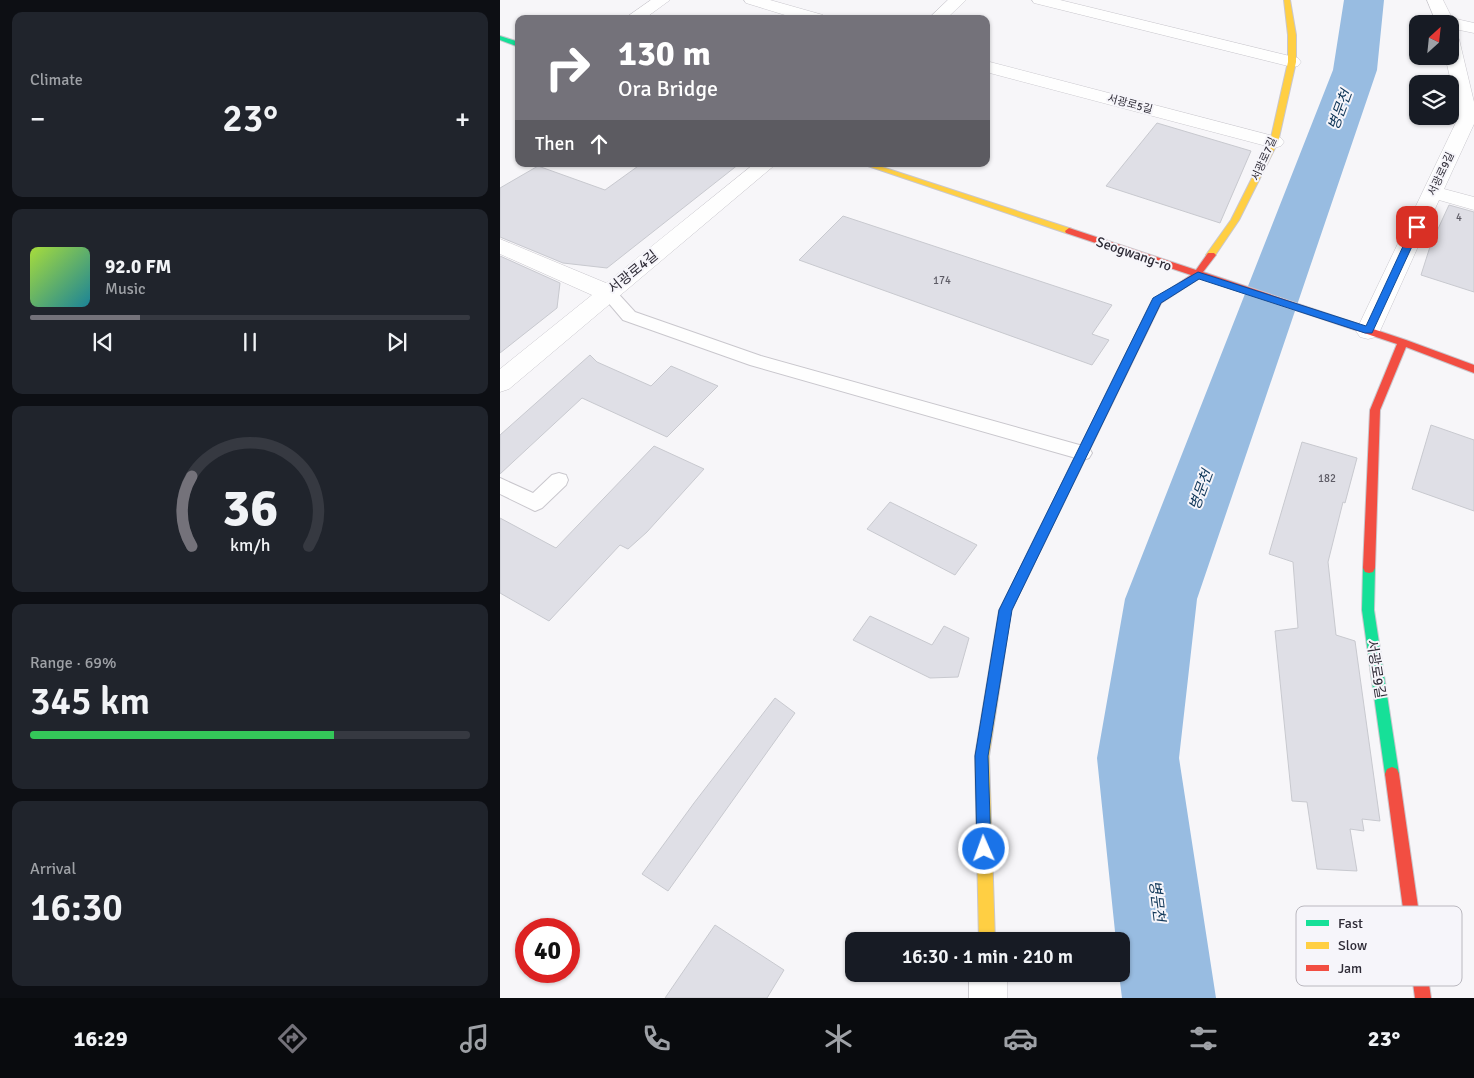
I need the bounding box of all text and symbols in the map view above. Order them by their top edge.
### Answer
north arrow [1409,15,1459,65]
map controls [1409,15,1459,125]
text: 130 m [618,32,711,75]
icon: right [535,35,600,100]
text: Climate [30,70,83,90]
text: Ora Bridge [618,75,718,102]
button: layers [1409,75,1459,125]
water label: 병문천 [1324,85,1356,133]
street label: 서광로5길 [1106,92,1154,116]
text: 23° [222,95,278,142]
text: − [30,102,45,136]
text: + [455,102,470,136]
icon: ahead [585,130,613,158]
text: Then [535,132,575,156]
street label: 서광로7길 [1249,135,1279,183]
street label: 서광로9길 [1425,150,1457,198]
pin [1396,206,1438,248]
house number: 4 [1456,211,1462,224]
icon: arrive [1403,213,1431,241]
street label: Seogwang-ro [1094,233,1174,275]
street label: 서광로4길 [605,247,661,297]
text: 92.0 FM [105,255,171,279]
house number: 174 [933,274,951,287]
text: Music [105,279,146,299]
icon: previous [89,328,117,356]
icon: pause [236,328,264,356]
icon: next [383,328,411,356]
water label: 병문천 [1185,465,1217,513]
house number: 182 [1318,472,1336,485]
text: 36 [222,476,278,540]
text: km/h [230,534,270,556]
street label: 서광로9길 [1363,638,1389,700]
text: Range · 69% [30,653,116,673]
text: 345 km [30,678,150,725]
position arrow [957,822,1009,874]
text: Arrival [30,859,76,879]
water label: 병문천 [1146,879,1169,925]
text: 16:30 [30,884,123,931]
legend [1296,906,1462,986]
text: Fast [1338,915,1363,932]
speed limit sign: 40 [515,918,580,983]
text: Slow [1338,937,1367,954]
text: 16:30 · 1 min · 210 m [902,945,1073,969]
text: Jam [1338,960,1362,977]
icon: directions [275,1021,310,1056]
icon: music [457,1021,492,1056]
icon: phone [639,1021,674,1056]
icon: climate [821,1021,856,1056]
icon: car [1003,1021,1038,1056]
icon: filters [1186,1021,1221,1056]
text: 16:29 [74,1025,128,1052]
text: 23° [1368,1025,1400,1052]

